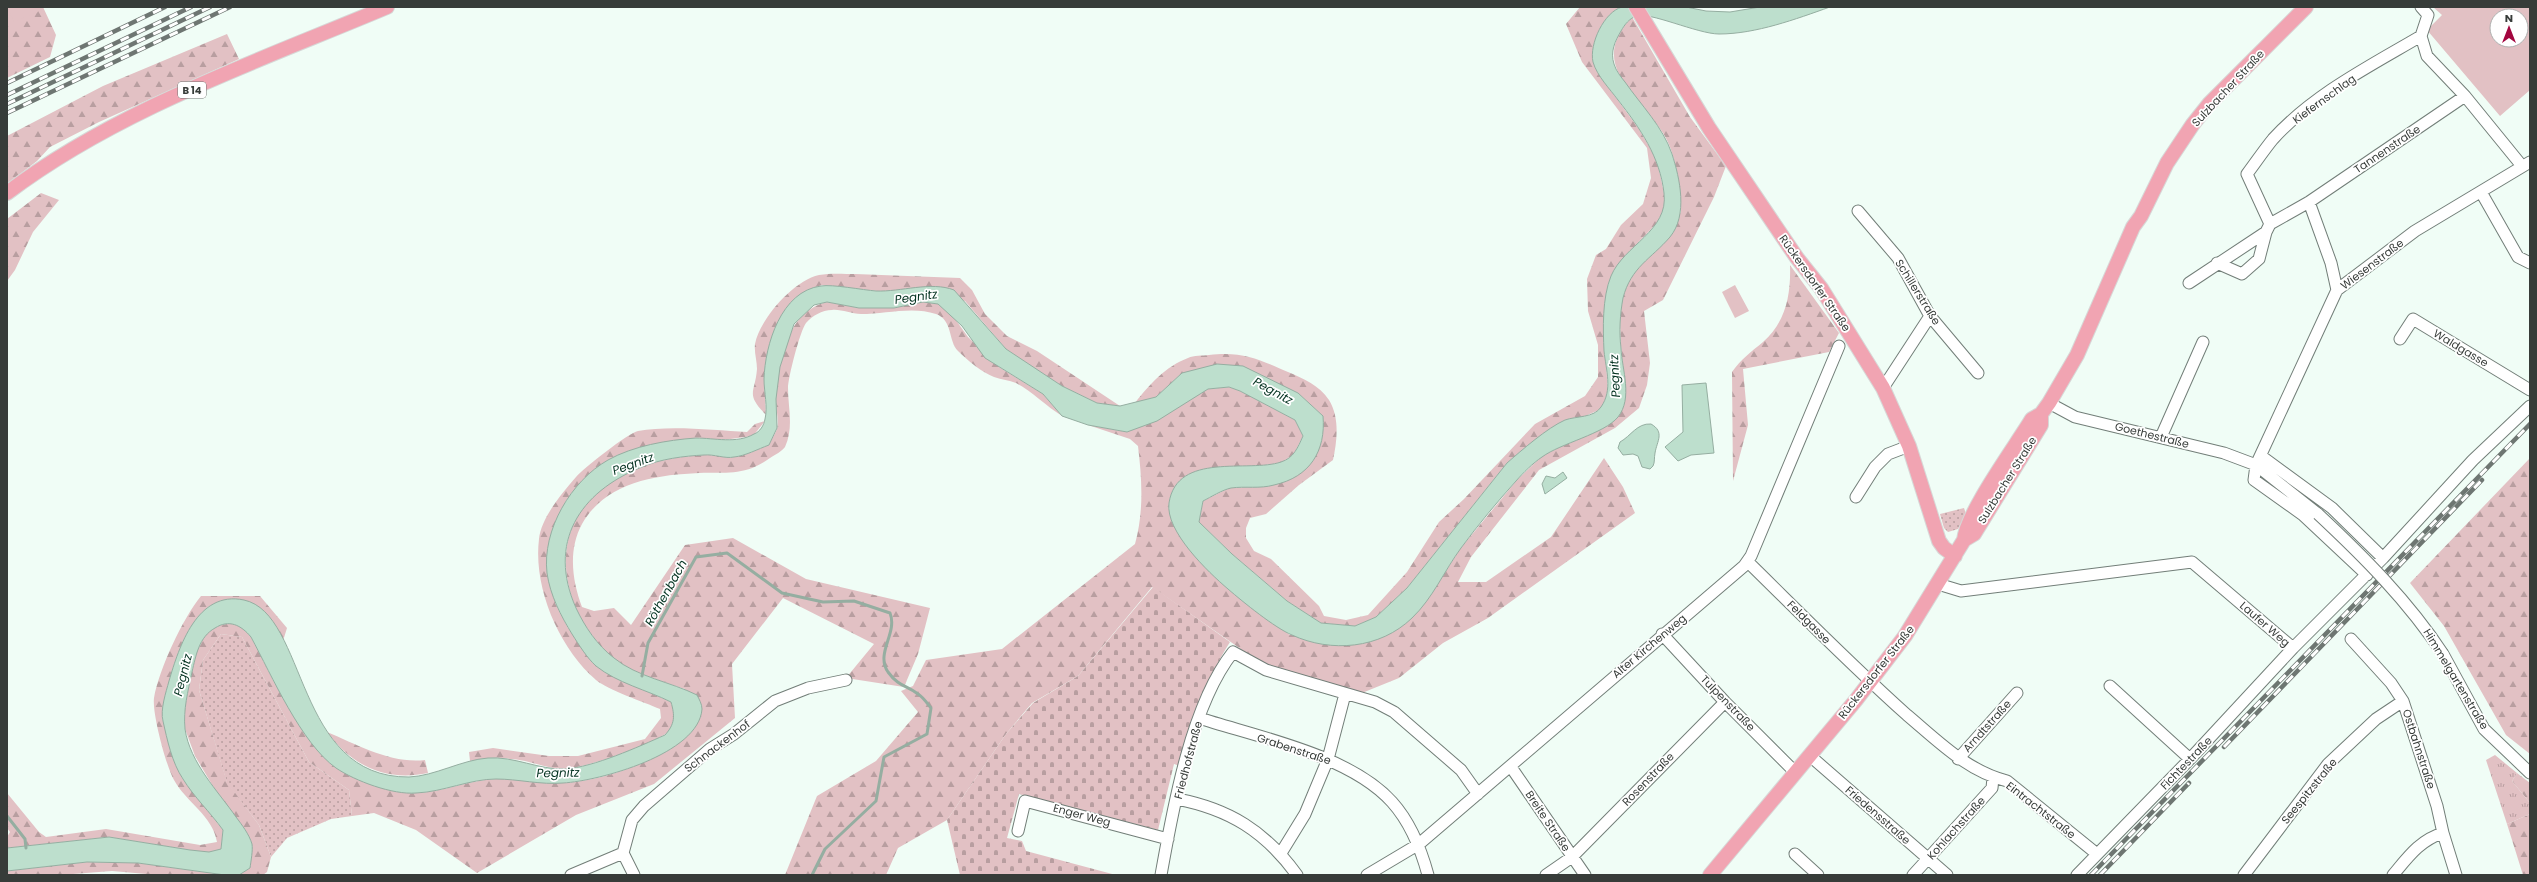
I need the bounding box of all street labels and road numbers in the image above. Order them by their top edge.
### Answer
street label: Sulzbacher Straße [2188,46,2268,130]
street label: Kiefernschlag [2289,71,2359,127]
road number: B 14 [178,82,206,98]
street label: Tannenstraße [2351,121,2424,177]
street label: Rückersdorfer Straße [1775,231,1855,335]
street label: Wiesenstraße [2337,235,2407,293]
street label: Schillerstraße [1891,256,1945,328]
street label: Waldgasse [2431,325,2492,371]
street label: Goethestraße [2113,418,2191,452]
street label: Sulzbacher Straße [1974,433,2040,527]
street label: Feldgasse [1784,597,1834,647]
street label: Laufer Weg [2236,598,2294,650]
street label: Alter Kirchenweg [1609,610,1689,682]
street label: Rückersdorfer Straße [1834,622,1918,722]
street label: Himmelgartenstraße [2420,626,2493,733]
street label: Tulpenstraße [1697,671,1759,735]
street label: Arndtstraße [1959,696,2015,756]
street label: Ostbahnstraße [2399,707,2439,791]
street label: Schnackenhof [681,716,753,776]
street label: Friedhofstraße [1170,719,1206,801]
street label: Grabenstraße [1255,729,1333,769]
street label: Fichtestraße [2156,733,2216,793]
street label: Rosenstraße [1618,749,1678,809]
street label: Seespitzstraße [2277,755,2341,827]
street label: Eintrachtstraße [2003,778,2079,842]
street label: Friedensstraße [1842,782,1914,848]
street label: Breite Straße [1522,787,1574,855]
street label: Kohlachstraße [1923,793,1989,863]
street label: Enger Weg [1051,800,1113,830]

